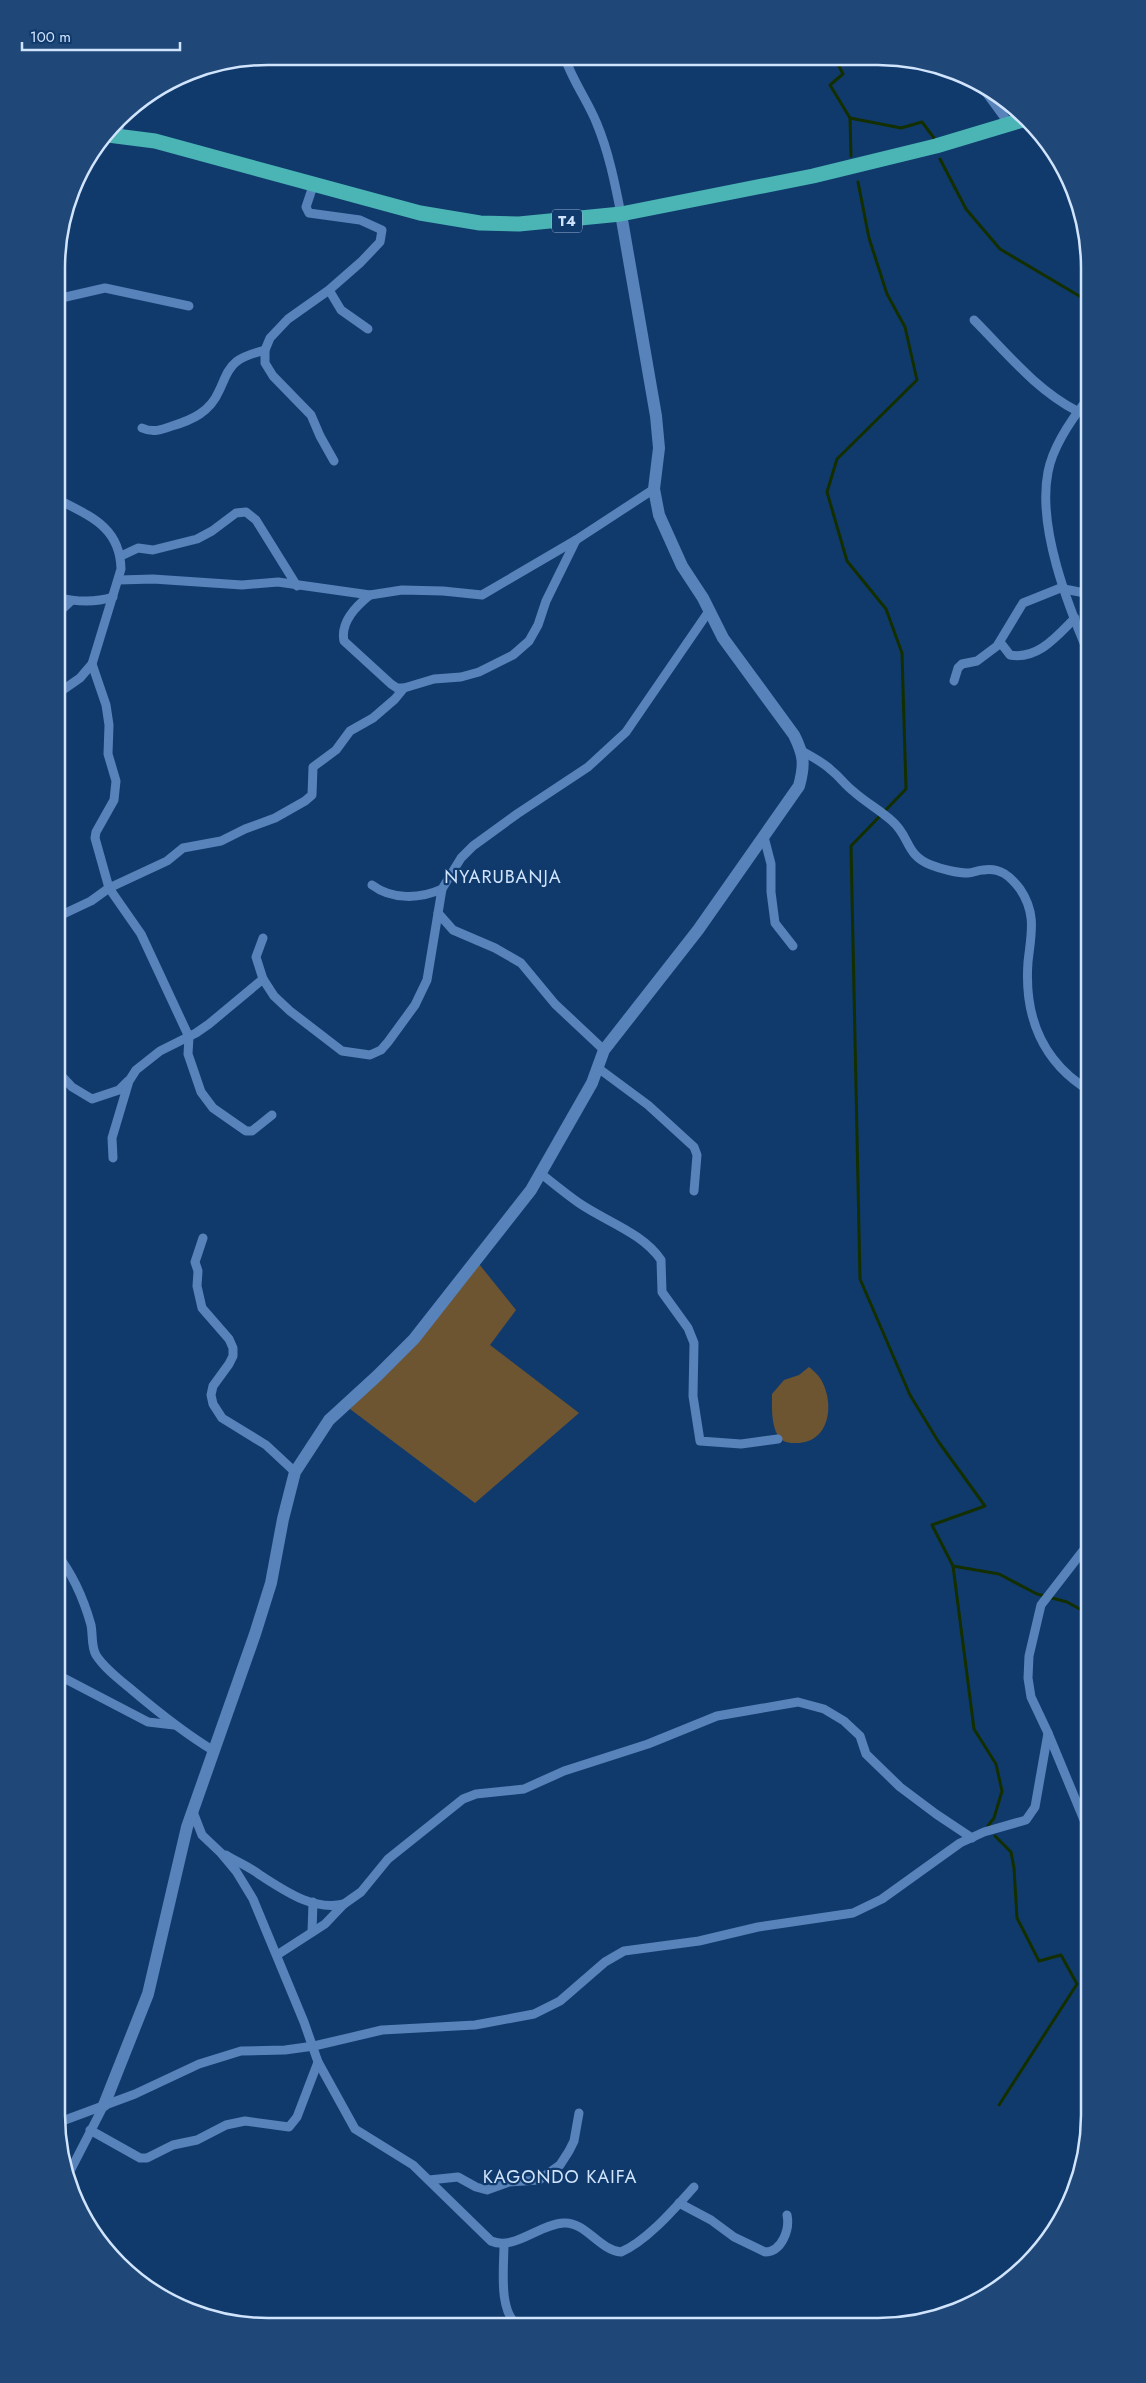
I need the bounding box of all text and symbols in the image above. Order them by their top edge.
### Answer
scale bar [22,20,180,52]
text: 100 m [30,26,71,48]
road number: T4 [552,210,582,232]
district label: NYARUBANJA [444,864,562,890]
district label: KAGONDO KAIFA [483,2164,637,2190]

